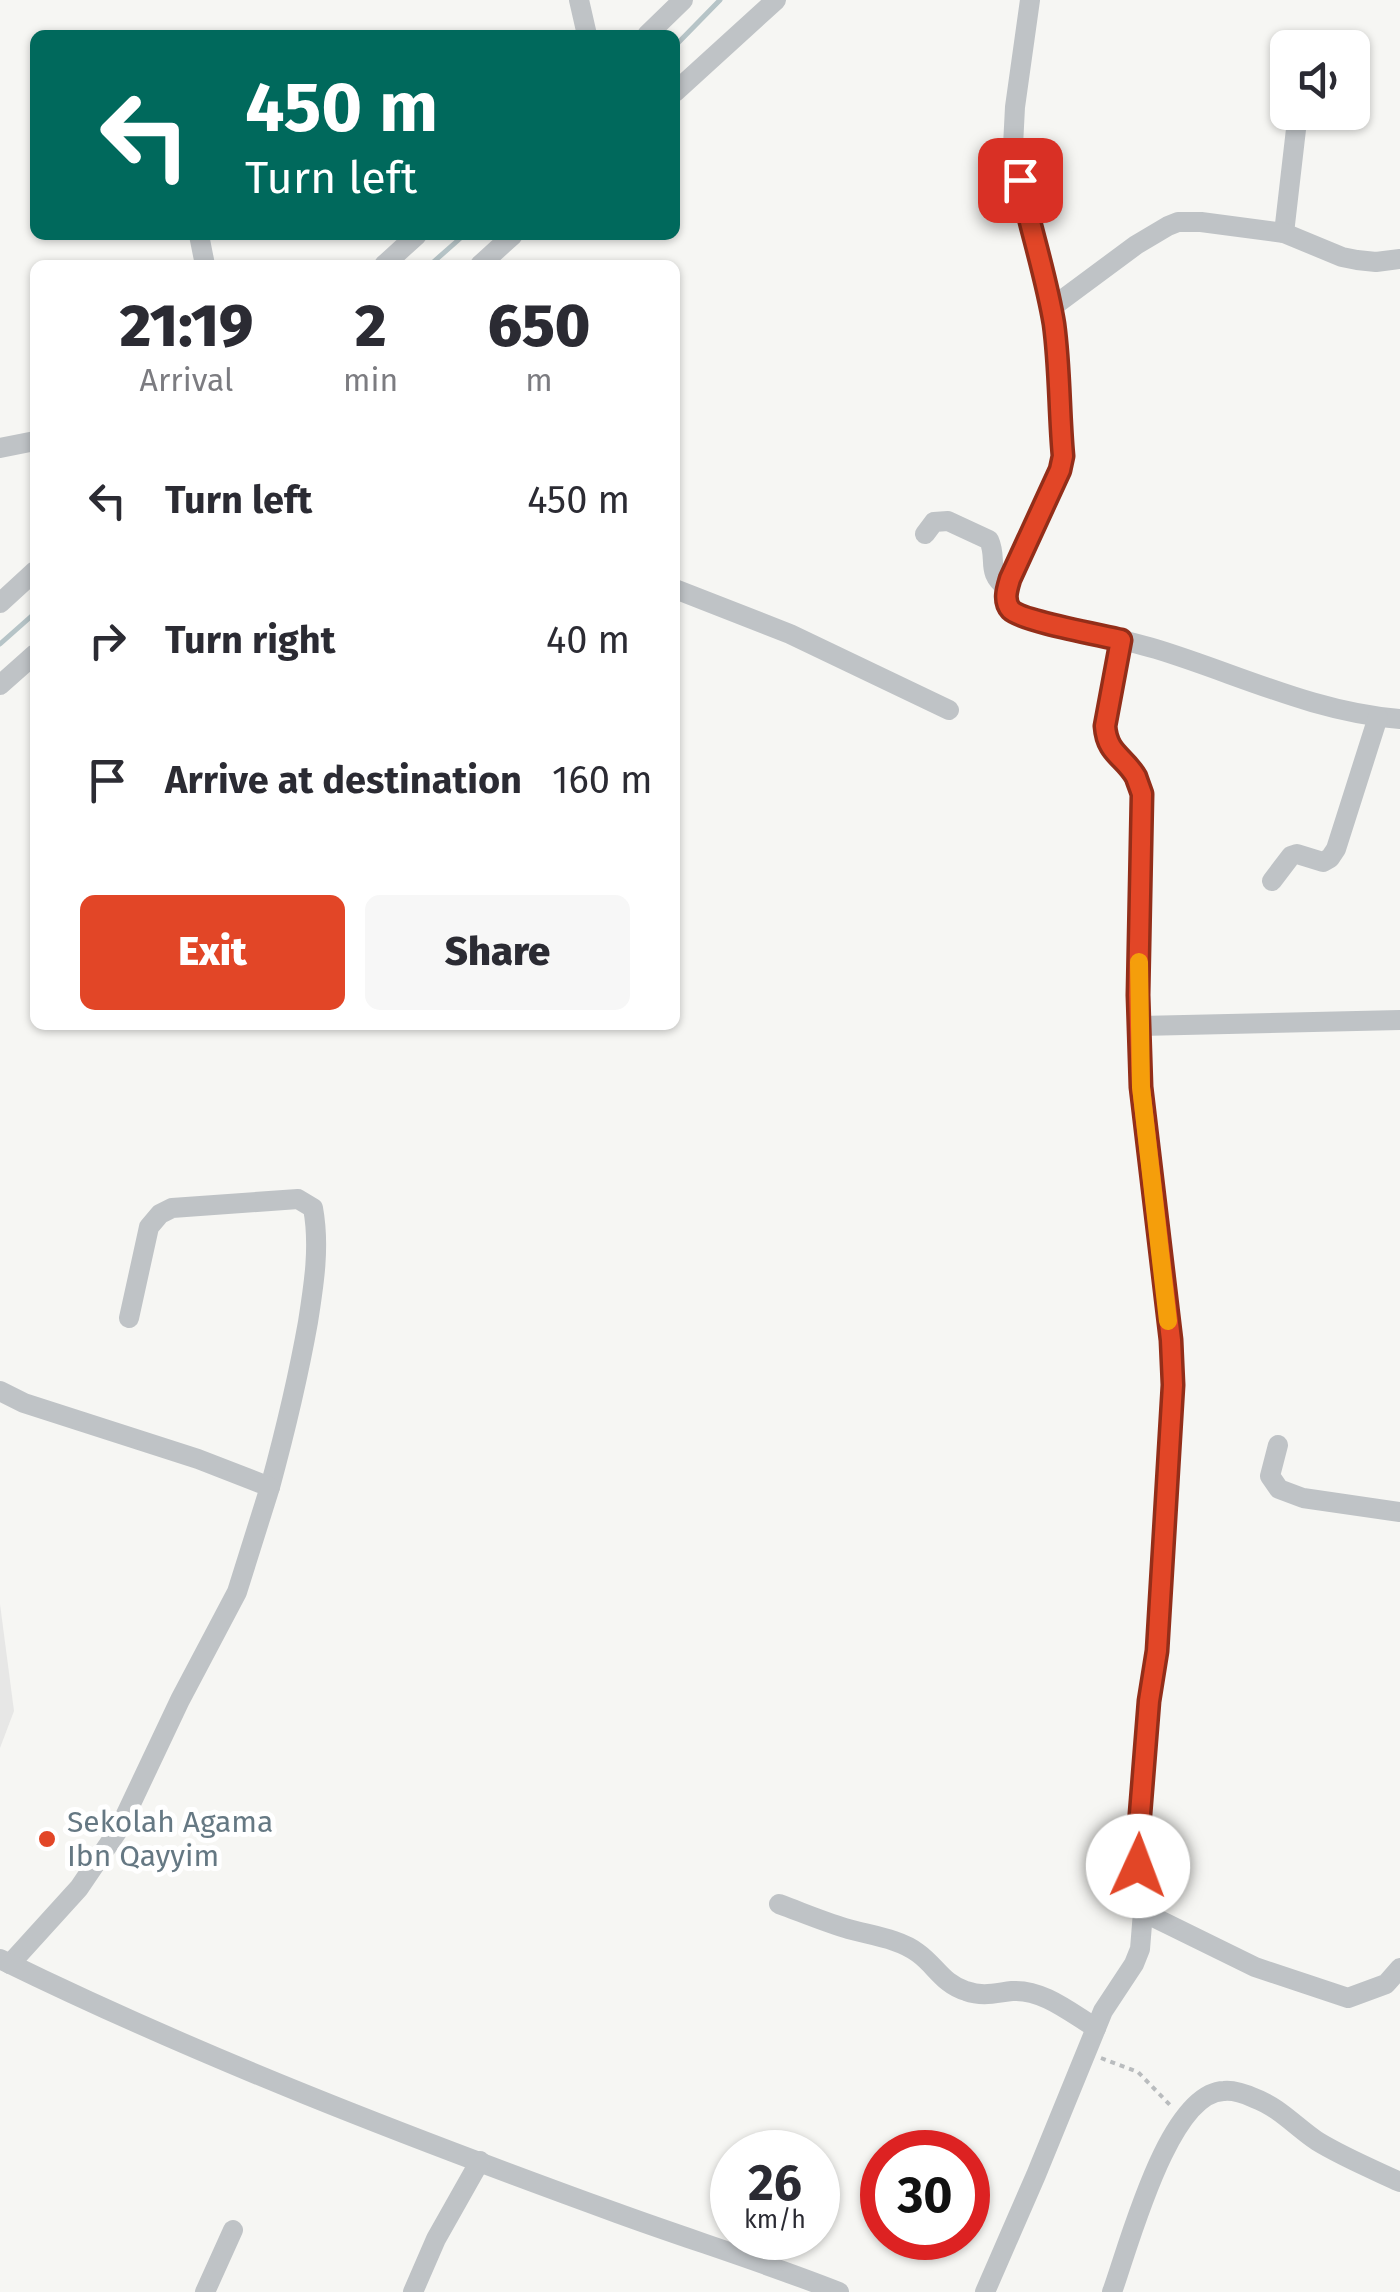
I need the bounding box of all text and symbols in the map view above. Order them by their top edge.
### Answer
map controls [1270,30,1370,130]
button: sound [1270,30,1370,130]
text: 450 m [245,66,438,150]
icon: left [80,70,210,200]
pin [978,138,1063,223]
text: Turn left [245,151,417,205]
icon: arrive [993,153,1048,208]
text: 21:19 [120,290,253,362]
text: 2 [355,290,386,362]
text: 650 [488,290,590,362]
text: Arrival [140,361,233,399]
text: min [343,361,398,399]
text: m [525,361,553,399]
icon: left [80,473,135,528]
text: Turn left [165,477,312,523]
text: 450 m [527,477,630,523]
icon: right [80,613,135,668]
text: Turn right [165,617,335,663]
text: 40 m [546,617,630,663]
icon: arrive [80,753,135,808]
text: Arrive at destination [165,757,522,803]
text: 160 m [552,757,653,803]
button: Exit [80,895,345,1010]
button: Share [365,895,630,1010]
place label: Sekolah Agama Ibn Qayyim [67,1804,273,1874]
position arrow [1086,1814,1190,1918]
marker: Sekolah Agama Ibn Qayyim [36,1828,58,1850]
speed limit sign: 30 [860,2130,990,2260]
text: 26 [748,2153,802,2213]
text: km/h [744,2205,806,2235]

